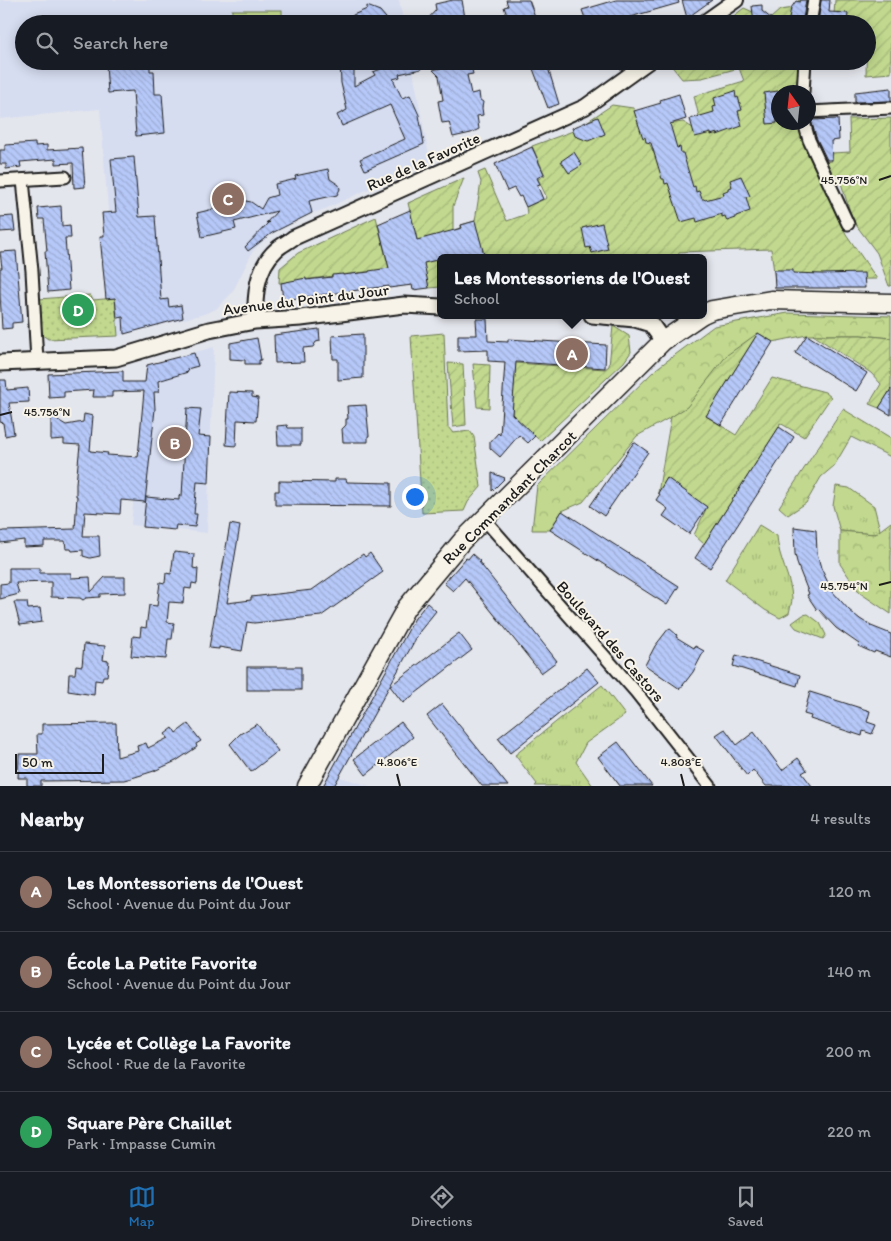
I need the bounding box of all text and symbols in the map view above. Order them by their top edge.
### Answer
search box [15,15,876,70]
icon: search [33,29,61,57]
text: Search here [73,31,168,54]
north arrow [771,85,816,130]
street label: Rue de la Favorite [364,128,483,195]
text: 45.756°N [821,173,867,187]
pin: C [212,180,244,218]
popup [437,254,707,319]
text: Les Montessoriens de l'Ouest [454,266,690,289]
street label: Avenue du Point du Jour [222,280,391,319]
text: School [454,289,500,308]
pin: D [62,291,94,329]
pin: A [556,335,588,373]
text: 45.756°N [24,405,70,419]
pin: B [159,424,191,462]
street label: Rue Commandant Charcot [438,426,580,568]
your location [402,484,428,510]
street label: Boulevard des Castors [553,577,668,706]
text: 45.754°N [820,579,868,593]
scale bar [15,751,104,774]
text: 50 m [22,754,53,771]
text: 4.806°E [377,755,418,769]
text: 4.808°E [661,755,702,769]
text: Nearby [20,806,84,831]
text: 4 results [810,809,871,828]
text: Les Montessoriens de l'Ouest [67,871,303,894]
text: A [31,882,41,901]
text: 120 m [828,882,871,901]
text: School · Avenue du Point du Jour [67,894,291,913]
text: École La Petite Favorite [67,951,257,974]
text: B [31,962,41,981]
text: 140 m [827,962,871,981]
text: School · Avenue du Point du Jour [67,974,291,993]
text: Lycée et Collège La Favorite [67,1031,291,1054]
text: C [31,1042,41,1061]
text: 200 m [826,1042,871,1061]
text: School · Rue de la Favorite [67,1054,246,1073]
text: Square Père Chaillet [67,1111,232,1134]
text: D [31,1122,41,1141]
text: 220 m [827,1122,871,1141]
text: Park · Impasse Cumin [67,1134,216,1153]
tab: Map [128,1183,156,1230]
tab: Directions [411,1183,472,1230]
tab: Saved [728,1183,763,1230]

